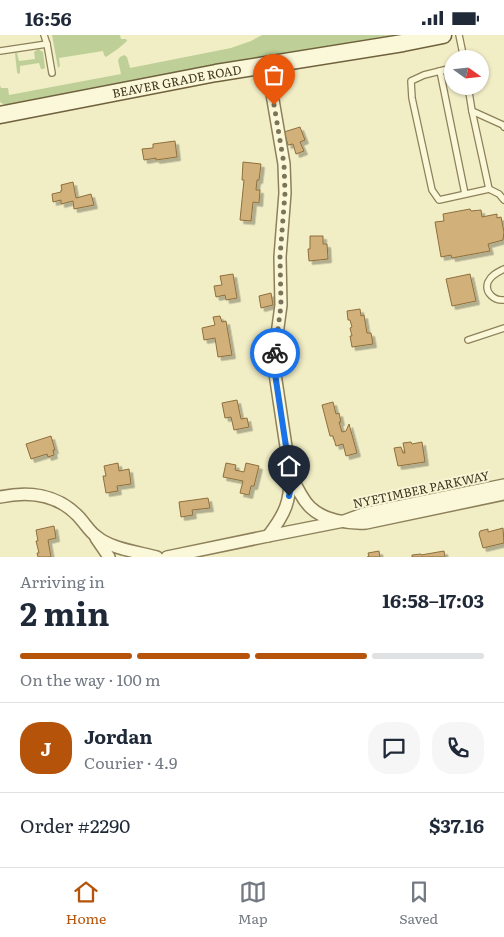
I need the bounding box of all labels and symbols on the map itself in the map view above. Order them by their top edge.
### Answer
north arrow [444,50,489,95]
pin [253,54,295,105]
street label: BEAVER GRADE ROAD [111,60,243,102]
courier [250,328,300,378]
pin [268,445,310,496]
street label: NYETIMBER PARKWAY [351,466,491,512]

